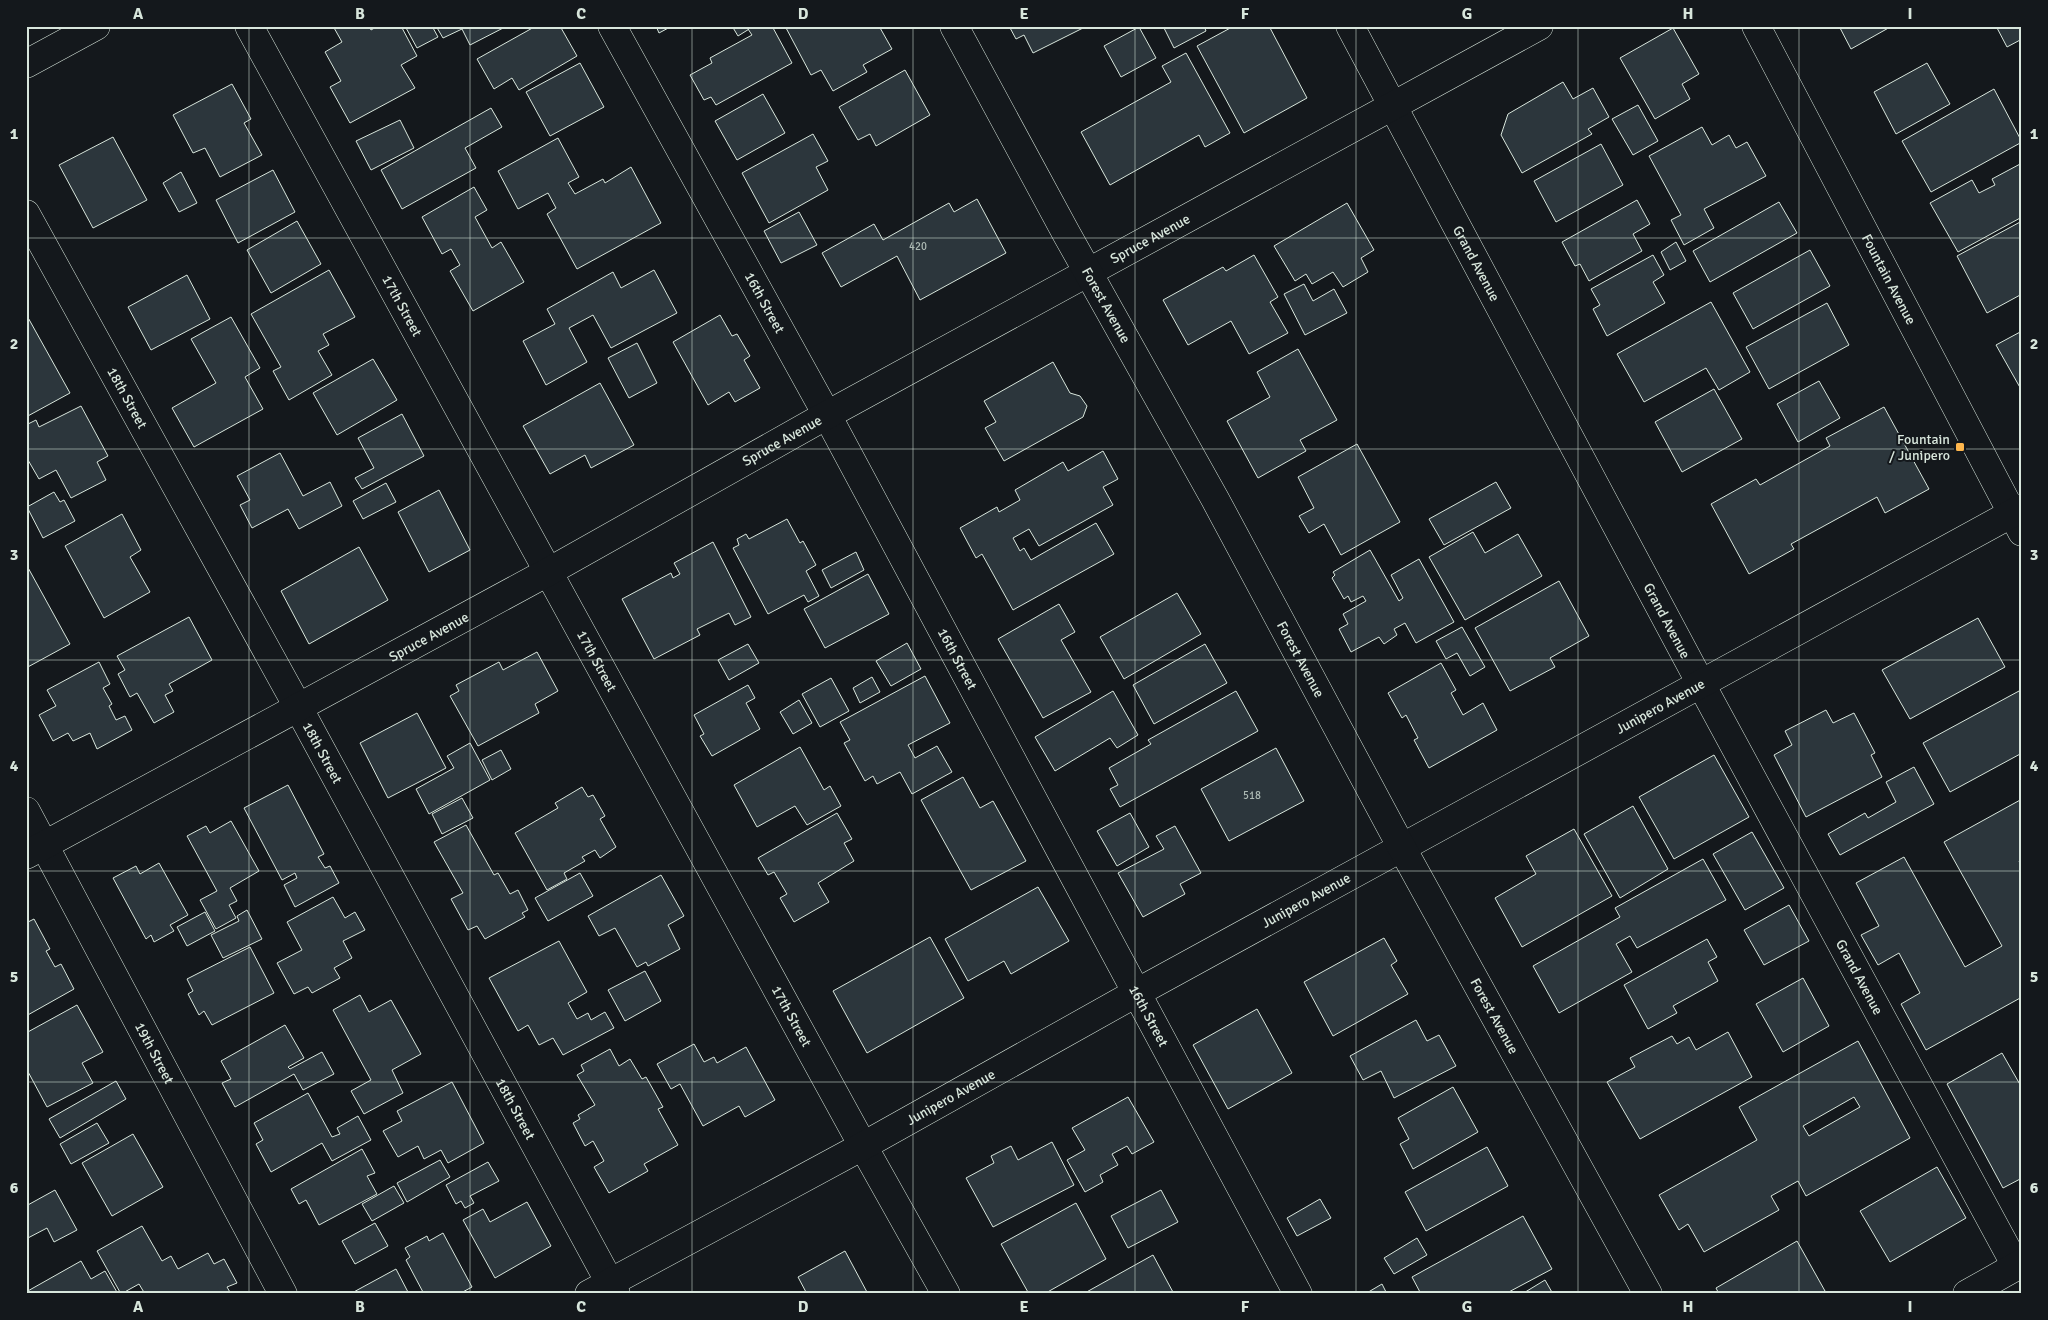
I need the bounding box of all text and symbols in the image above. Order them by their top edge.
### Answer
text: A [133,4,144,24]
text: B [355,4,365,24]
text: C [576,4,586,24]
text: D [798,4,809,24]
text: E [1019,4,1029,24]
text: F [1241,4,1250,24]
text: G [1462,4,1472,24]
text: H [1683,4,1693,24]
text: I [1907,4,1913,24]
text: 1 [10,124,19,144]
text: 1 [2030,124,2039,144]
street label: Spruce Avenue [1107,210,1193,267]
street label: Grand Avenue [1450,223,1504,304]
street label: Fountain Avenue [1858,231,1920,327]
house number: 420 [909,240,927,253]
street label: Forest Avenue [1078,264,1134,346]
street label: 16th Street [741,269,789,336]
street label: 17th Street [379,272,426,339]
text: 2 [10,334,18,354]
text: 2 [2030,334,2038,354]
street label: 18th Street [104,364,151,432]
street label: Spruce Avenue [739,411,824,470]
place label: Fountain / Junipero [1889,431,1950,464]
marker: Fountain / Junipero [1954,441,1966,453]
text: 3 [10,545,18,565]
text: 3 [2030,545,2038,565]
street label: Grand Avenue [1640,580,1694,661]
street label: Spruce Avenue [386,608,472,665]
street label: Forest Avenue [1274,618,1328,700]
street label: 16th Street [934,625,981,692]
street label: 17th Street [573,627,621,695]
street label: Junipero Avenue [1613,675,1708,737]
street label: 18th Street [299,719,346,786]
text: 4 [10,756,19,776]
text: 4 [2030,756,2039,776]
house number: 518 [1243,789,1261,802]
street label: Junipero Avenue [1258,869,1353,931]
street label: Grand Avenue [1832,936,1887,1018]
text: 5 [10,967,18,987]
text: 5 [2030,967,2038,987]
street label: Forest Avenue [1467,975,1522,1057]
street label: 17th Street [768,982,815,1050]
street label: 16th Street [1126,982,1172,1049]
street label: 19th Street [131,1019,178,1087]
street label: Junipero Avenue [903,1065,998,1128]
street label: 18th Street [492,1075,539,1142]
text: 6 [10,1178,19,1198]
text: 6 [2030,1178,2039,1198]
text: A [133,1297,144,1317]
text: B [355,1297,365,1317]
text: C [576,1297,586,1317]
text: D [798,1297,809,1317]
text: E [1019,1297,1029,1317]
text: F [1241,1297,1250,1317]
text: G [1462,1297,1472,1317]
text: H [1683,1297,1693,1317]
text: I [1907,1297,1913,1317]

